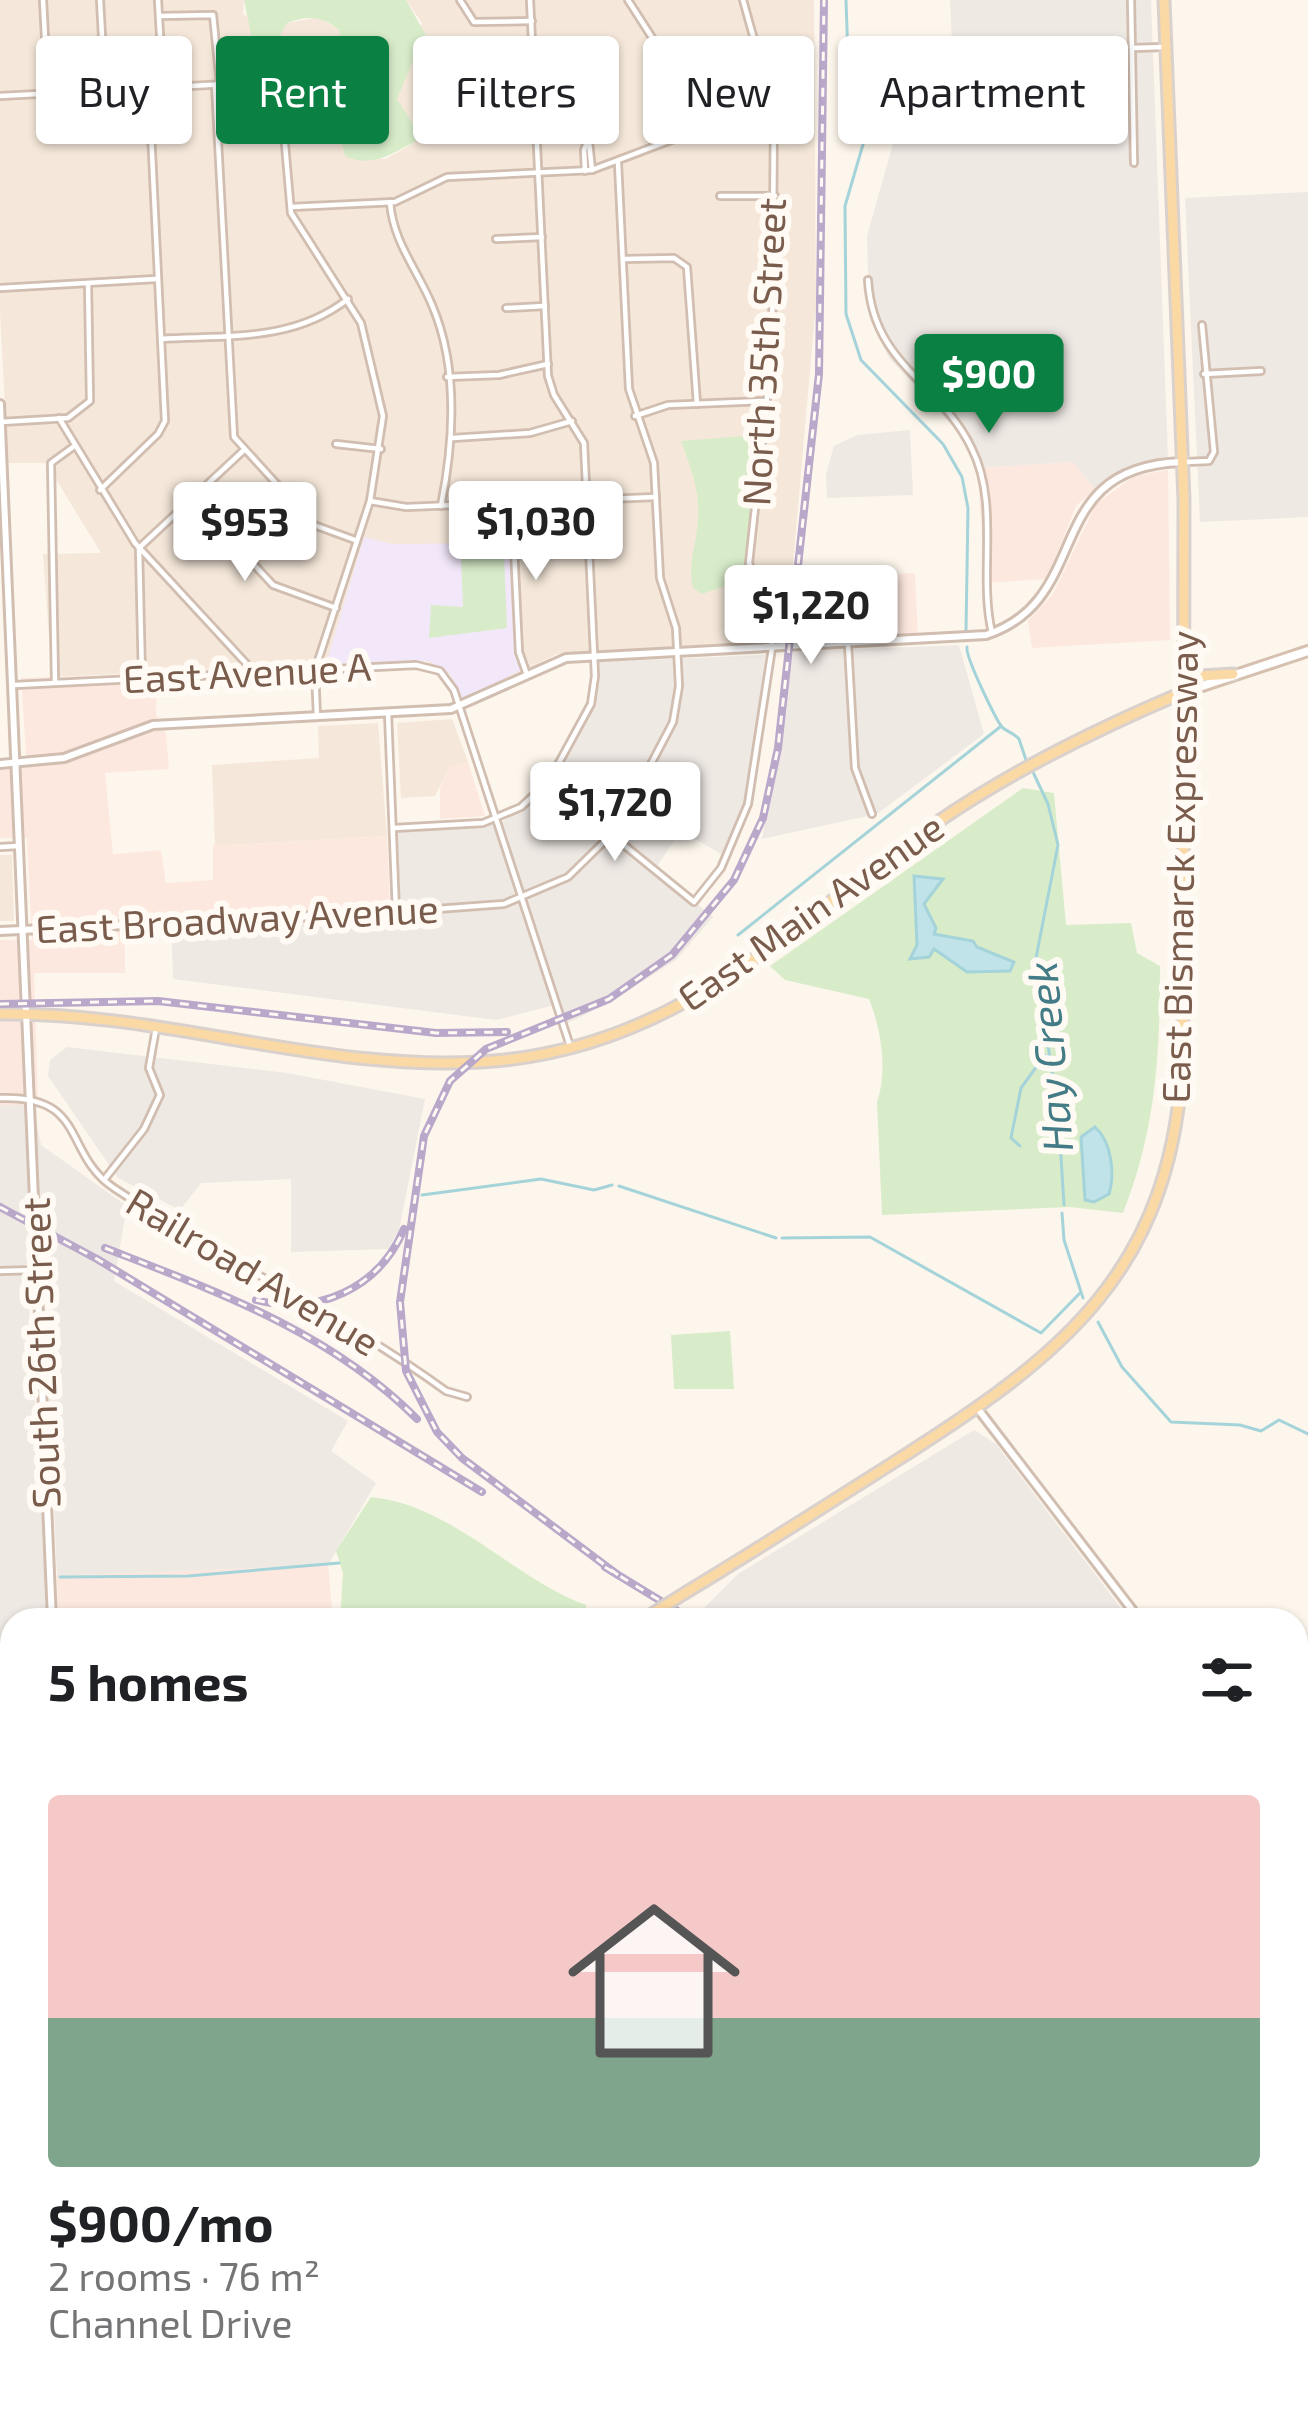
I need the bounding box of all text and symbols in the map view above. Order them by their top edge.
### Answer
chip: Buy [36,36,192,144]
chip: Rent [216,36,389,144]
chip: Filters [413,36,619,144]
chip: New [643,36,814,144]
chip: Apartment [838,36,1128,144]
street label: North 35th Street [731,197,794,507]
pin: $900 [918,334,1060,436]
text: $900 [942,349,1036,396]
pin: $1,030 [438,481,634,583]
pin: $953 [174,482,316,584]
text: $1,030 [476,496,596,543]
text: $953 [200,497,290,544]
pin: $1,220 [713,565,909,667]
text: $1,220 [752,580,870,627]
street label: East Bismarck Expressway [1151,630,1206,1104]
street label: East Avenue A [122,642,372,701]
pin: $1,720 [517,762,713,864]
text: $1,720 [557,777,673,824]
street label: East Main Avenue [668,802,952,1020]
street label: East Broadway Avenue [34,883,440,952]
water label: Hay Creek [1015,960,1082,1155]
street label: Railroad Avenue [119,1177,389,1365]
street label: South 26th Street [11,1197,68,1509]
icon: filters [1194,1647,1260,1713]
text: 5 homes [48,1650,249,1711]
icon: home [546,1873,762,2089]
text: $900/mo [48,2191,274,2252]
text: 2 rooms · 76 m² [48,2252,320,2299]
text: Channel Drive [48,2299,292,2346]

